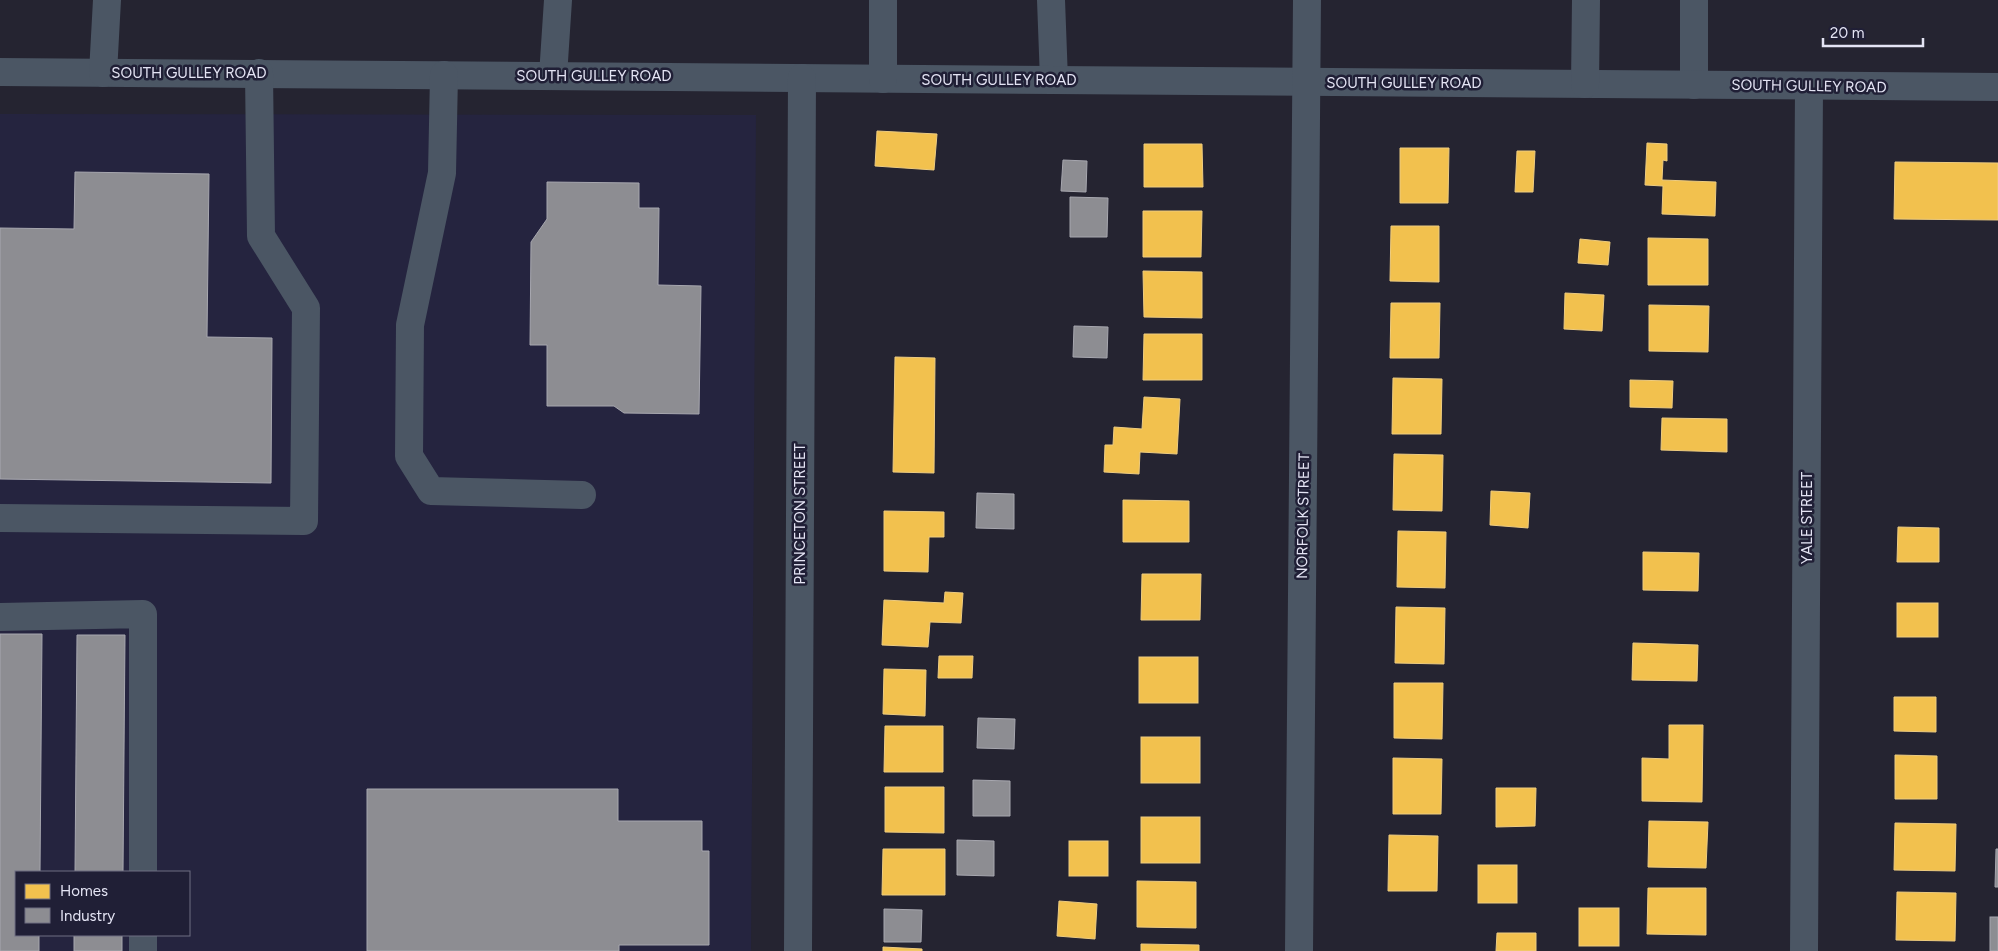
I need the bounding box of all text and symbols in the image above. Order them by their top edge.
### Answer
scale bar [1823,15,1923,47]
text: 20 m [1830,24,1864,42]
street label: SOUTH GULLEY ROAD [111,64,267,82]
street label: SOUTH GULLEY ROAD [516,67,672,85]
street label: SOUTH GULLEY ROAD [921,71,1077,89]
street label: SOUTH GULLEY ROAD [1326,74,1482,92]
street label: SOUTH GULLEY ROAD [1731,76,1887,96]
street label: PRINCETON STREET [791,442,809,585]
street label: NORFOLK STREET [1293,452,1313,579]
street label: YALE STREET [1798,471,1816,564]
legend [15,871,190,936]
text: Homes [60,882,108,900]
text: Industry [60,907,115,925]

